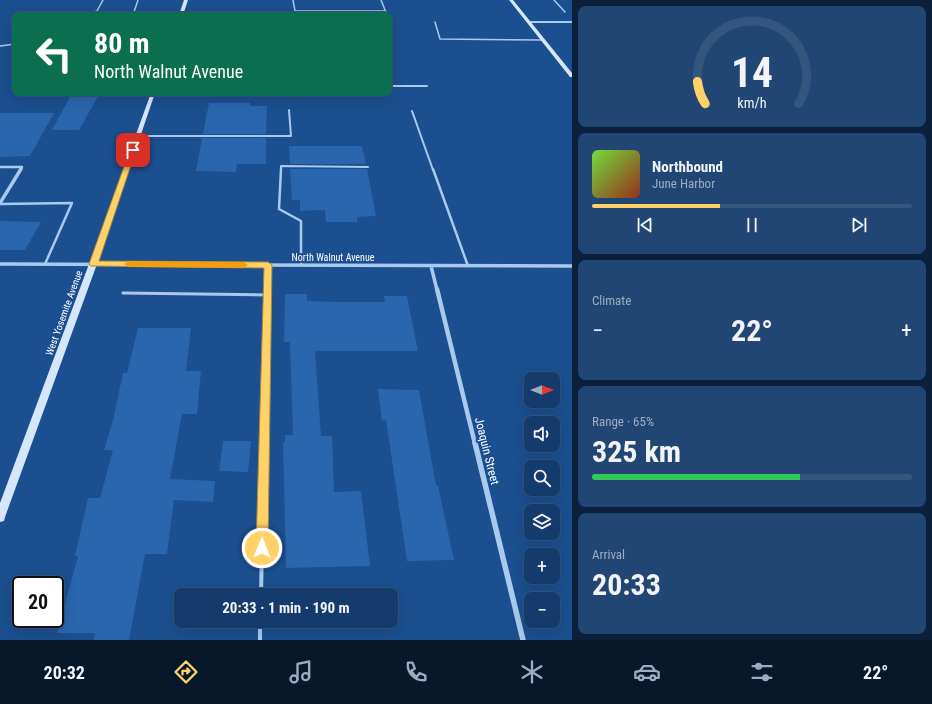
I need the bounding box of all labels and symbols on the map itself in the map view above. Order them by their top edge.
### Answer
pin [116,133,150,167]
street label: North Walnut Avenue [292,252,375,263]
street label: West Yosemite Avenue [43,269,85,357]
north arrow [524,372,560,408]
street label: Joaquin Street [472,416,502,487]
position arrow [241,527,283,569]
speed limit sign: 20 [12,576,64,628]

